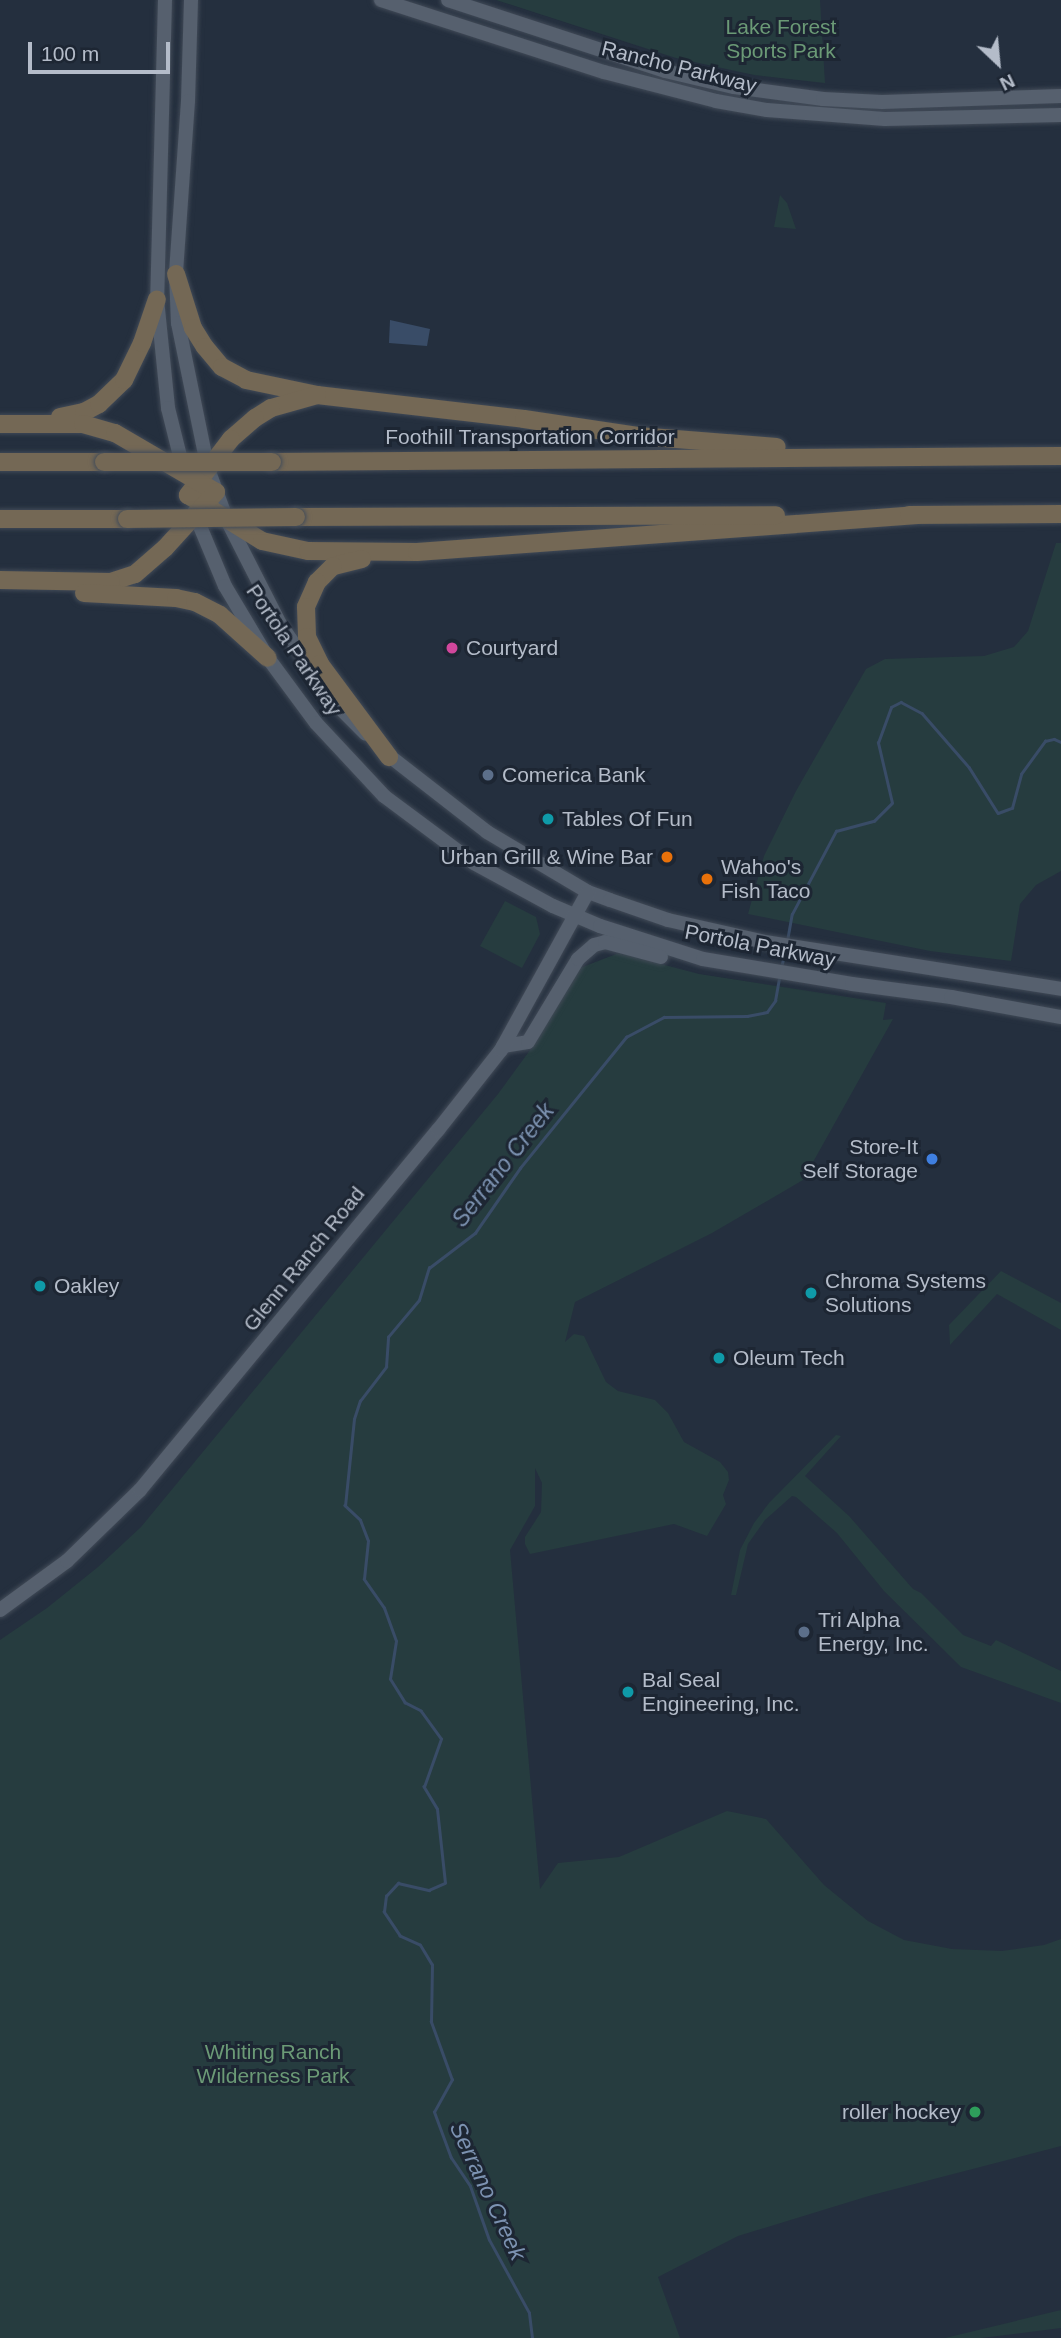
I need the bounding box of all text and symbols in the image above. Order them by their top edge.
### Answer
park label: Lake Forest Sports Park [726,14,836,64]
scale bar [32,28,173,72]
north arrow [963,28,1033,98]
street label: Rancho Parkway [599,36,759,98]
text: 100 m [41,42,99,65]
text: N [997,70,1018,95]
street label: Foothill Transportation Corridor [385,424,675,450]
street label: Portola Parkway [241,580,347,720]
place label: Courtyard [466,635,558,661]
marker: Courtyard [444,640,460,656]
place label: Comerica Bank [502,762,646,788]
marker: Comerica Bank [480,767,496,783]
place label: Tables Of Fun [562,806,693,832]
marker: Tables Of Fun [540,811,556,827]
place label: Urban Grill & Wine Bar [441,844,653,870]
marker: Urban Grill & Wine Bar [659,849,675,865]
place label: Wahoo's Fish Taco [721,854,811,904]
marker: Wahoo's Fish Taco [699,871,715,887]
street label: Portola Parkway [683,919,837,973]
water label: Serrano Creek [446,1098,560,1232]
place label: Store-It Self Storage [802,1134,918,1184]
marker: Store-It Self Storage [924,1151,940,1167]
street label: Glenn Ranch Road [238,1182,370,1336]
place label: Chroma Systems Solutions [825,1268,986,1318]
place label: Oakley [54,1273,119,1299]
marker: Oakley [32,1278,48,1294]
marker: Chroma Systems Solutions [803,1285,819,1301]
place label: Oleum Tech [733,1345,845,1371]
marker: Oleum Tech [711,1350,727,1366]
place label: Tri Alpha Energy, Inc. [818,1607,928,1657]
marker: Tri Alpha Energy, Inc. [796,1624,812,1640]
place label: Bal Seal Engineering, Inc. [642,1667,800,1717]
marker: Bal Seal Engineering, Inc. [620,1684,636,1700]
park label: Whiting Ranch Wilderness Park [197,2039,349,2089]
place label: roller hockey [842,2099,961,2125]
marker: roller hockey [967,2104,983,2120]
water label: Serrano Creek [444,2117,532,2265]

